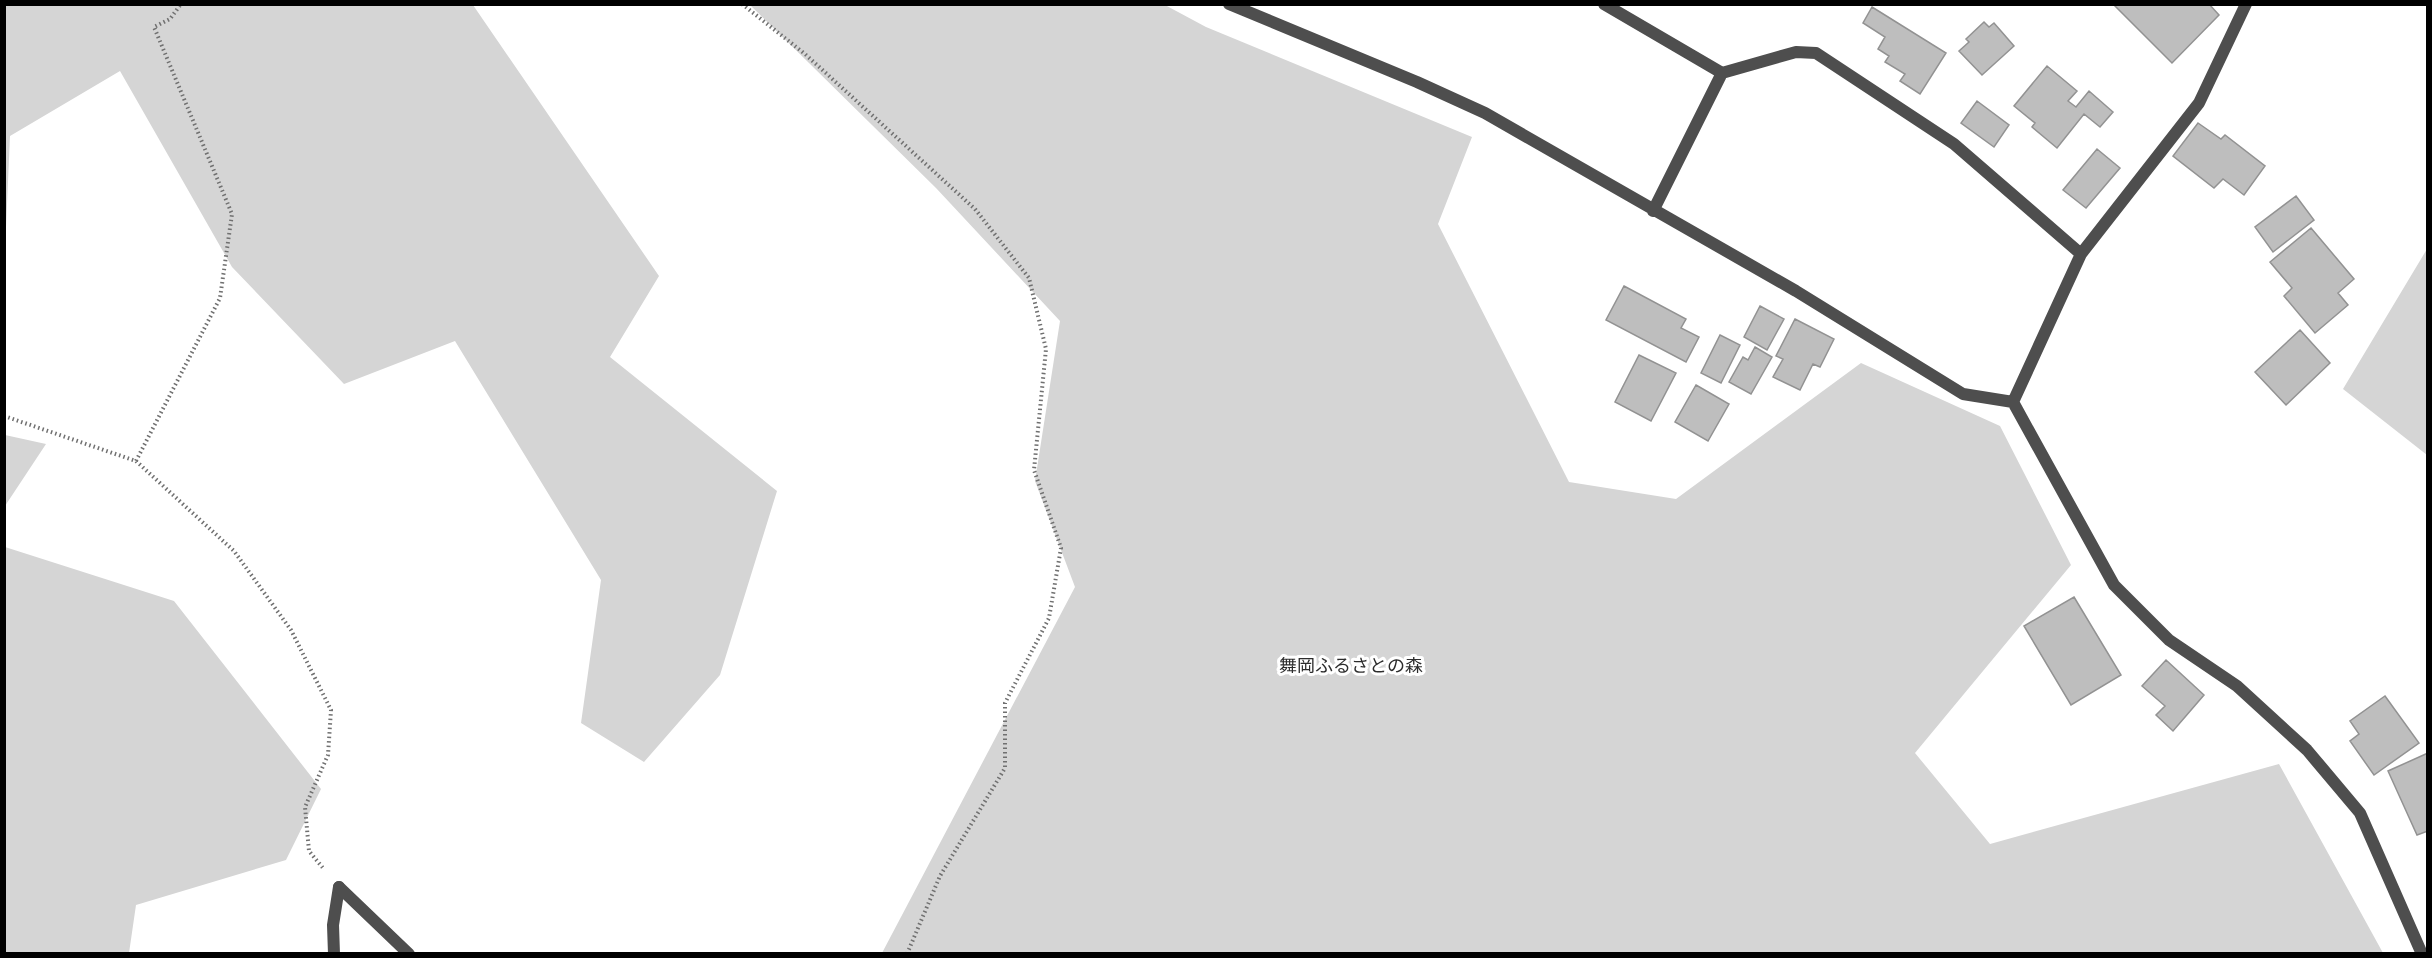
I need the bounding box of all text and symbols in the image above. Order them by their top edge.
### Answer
park label: 舞岡ふるさとの森 [1279,653,1423,678]

